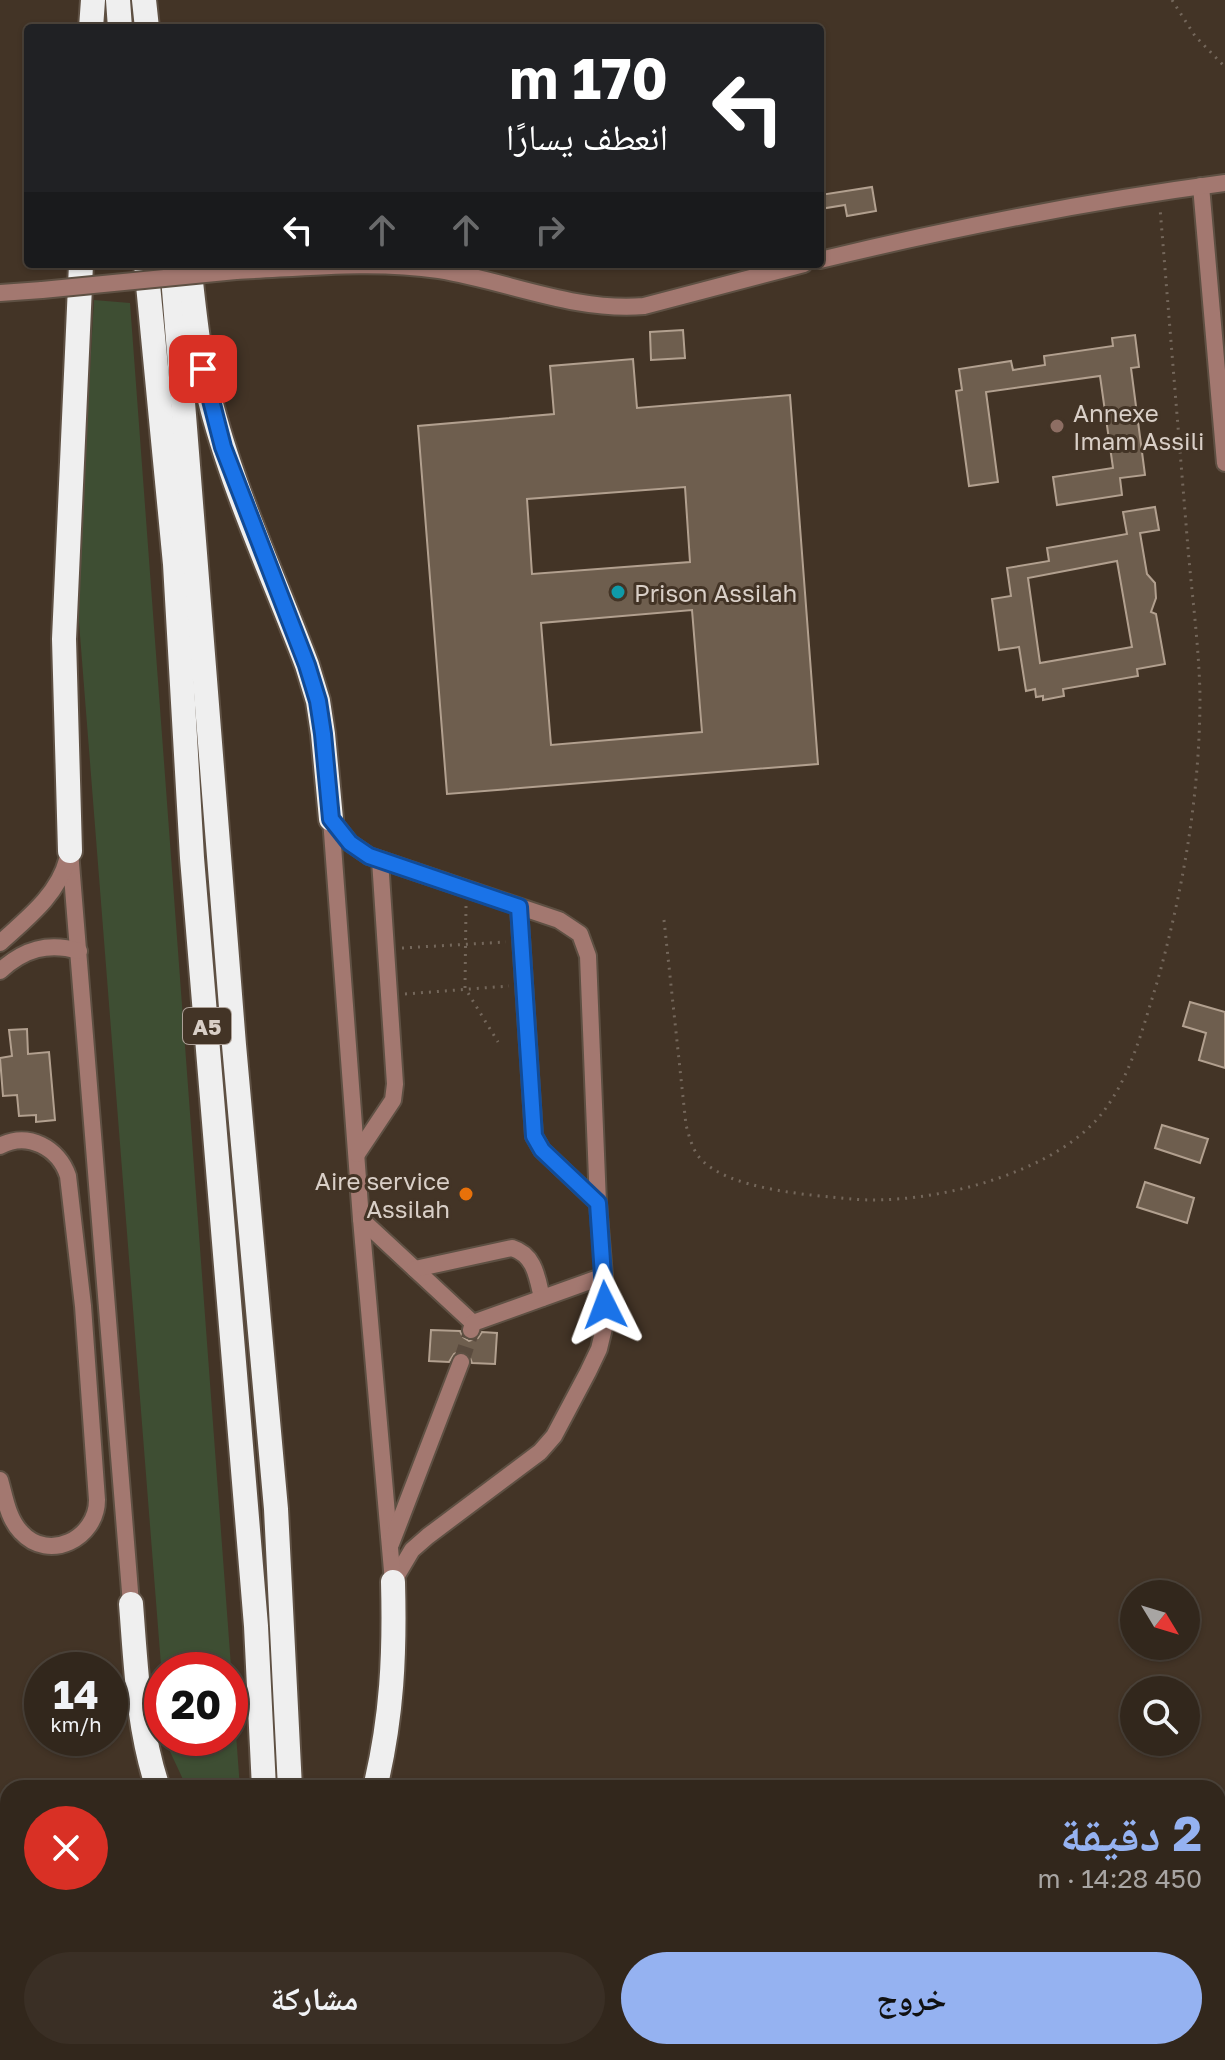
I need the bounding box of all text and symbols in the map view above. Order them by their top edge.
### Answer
text: 170 m [509,44,668,111]
icon: left [696,56,800,160]
text: انعطف يسارًا [506,115,668,158]
icon: left [276,208,320,252]
icon: ahead [360,208,404,252]
icon: ahead [444,208,488,252]
icon: right [528,208,572,252]
pin [169,335,237,403]
icon: arrive [181,347,225,391]
place label: Annexe Imam Assili [1073,398,1205,455]
marker: Annexe Imam Assili [1048,417,1066,435]
place label: Prison Assilah [634,578,797,607]
marker: Prison Assilah [609,583,627,601]
road number: A5 [183,1008,231,1044]
place label: Aire service Assilah [315,1166,450,1223]
marker: Aire service Assilah [457,1185,475,1203]
position arrow [563,1263,647,1347]
north arrow [1120,1580,1200,1660]
map controls [1120,1580,1200,1756]
speed limit sign: 20 [144,1652,248,1756]
text: 14 [53,1670,99,1718]
button: search [1120,1676,1200,1756]
text: km/h [51,1712,101,1736]
text: 2 دقيقة [1060,1804,1202,1862]
button: close [24,1806,108,1890]
text: 450 m · 14:28 [1037,1863,1202,1894]
button: مشاركة [24,1952,605,2044]
button: خروج [621,1952,1202,2044]

